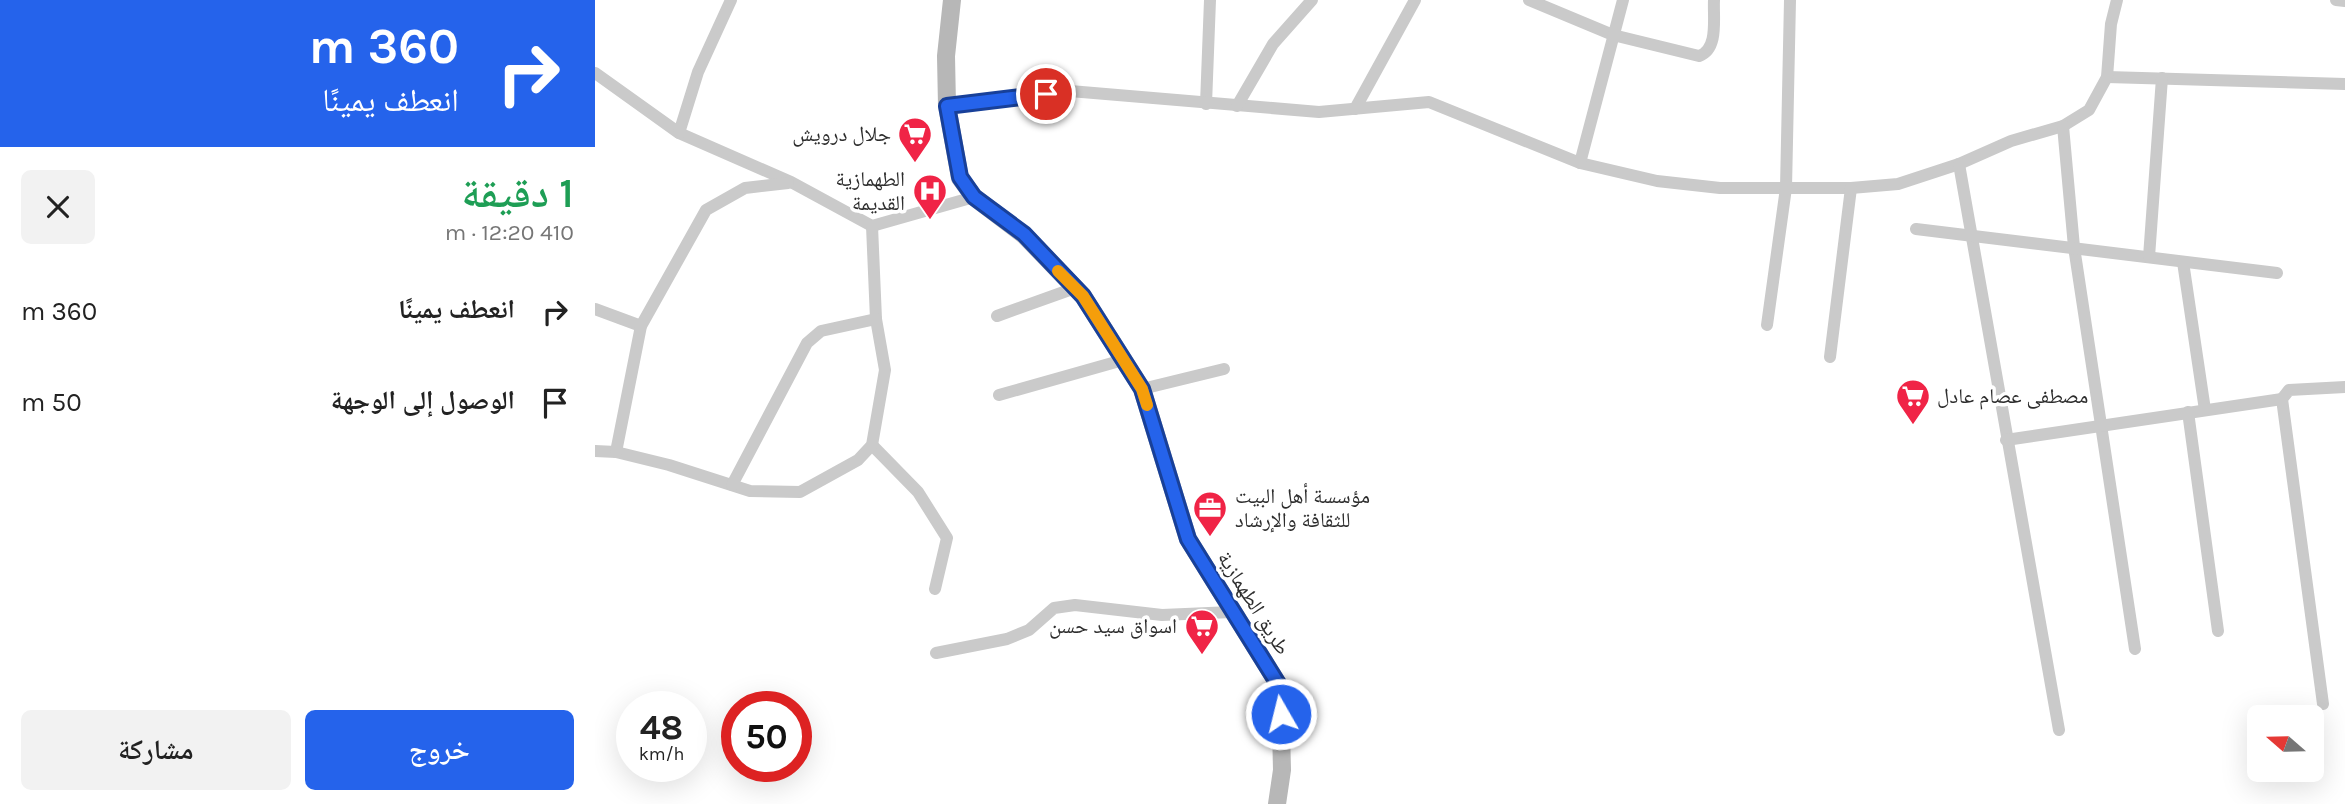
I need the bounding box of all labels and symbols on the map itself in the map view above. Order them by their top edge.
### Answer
pin [1016,64,1076,124]
supermarket icon: جلال درويش [896,115,934,164]
place label: جلال درويش [792,122,891,147]
place label: الطهمازية القديمة [836,167,905,215]
hospital icon: الطهمازية القديمة [911,172,949,221]
supermarket icon: مصطفى عصام عادل [1894,377,1932,426]
place label: مصطفى عصام عادل [1937,384,2088,410]
place label: مؤسسة أهل البيت للثقافة والإرشاد [1235,483,1370,533]
office icon: مؤسسة أهل البيت للثقافة والإرشاد [1191,489,1229,538]
street label: طريق الطهمازية [1212,547,1295,660]
supermarket icon: اسواق سيد حسن [1183,607,1221,656]
place label: اسواق سيد حسن [1049,614,1177,639]
position arrow [1244,677,1318,751]
speed limit sign: 50 [721,691,812,782]
north arrow [2247,705,2324,782]

